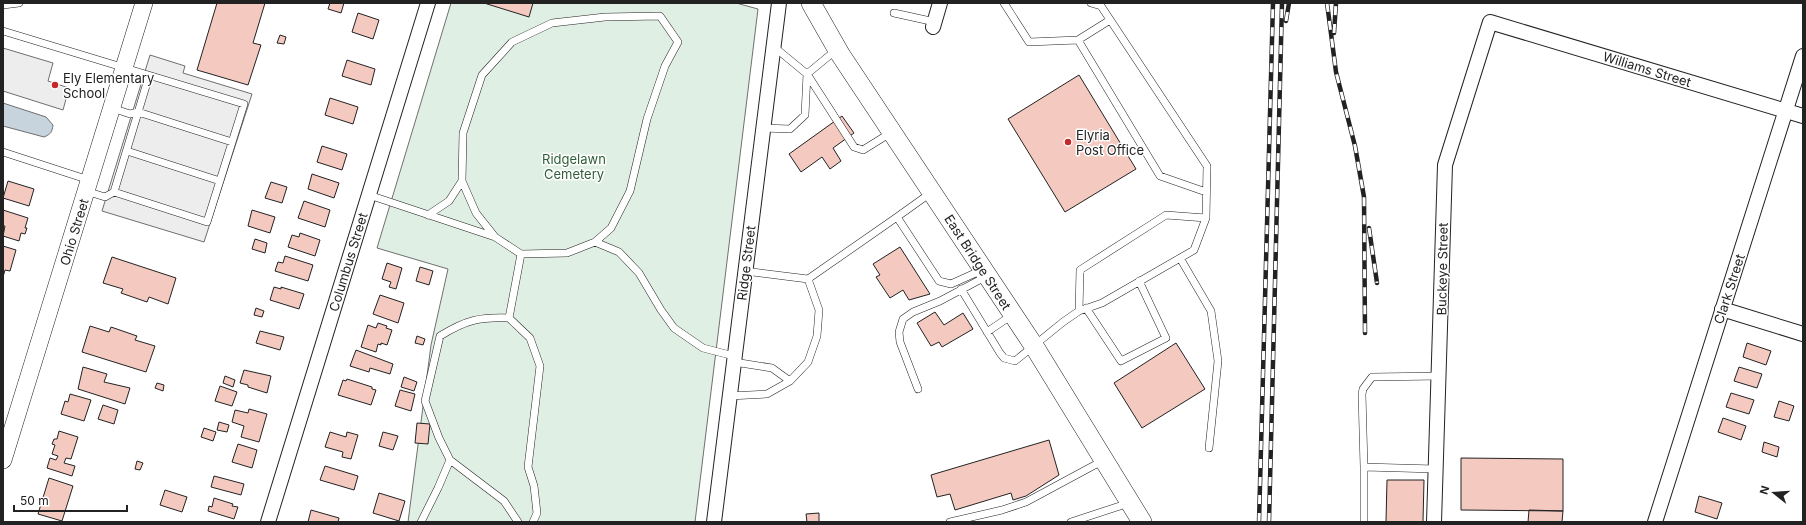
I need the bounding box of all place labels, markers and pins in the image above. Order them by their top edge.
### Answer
place label: Ely Elementary School [63,70,154,101]
marker: Ely Elementary School [50,80,60,90]
place label: Elyria Post Office [1076,127,1144,158]
marker: Elyria Post Office [1063,137,1073,147]

